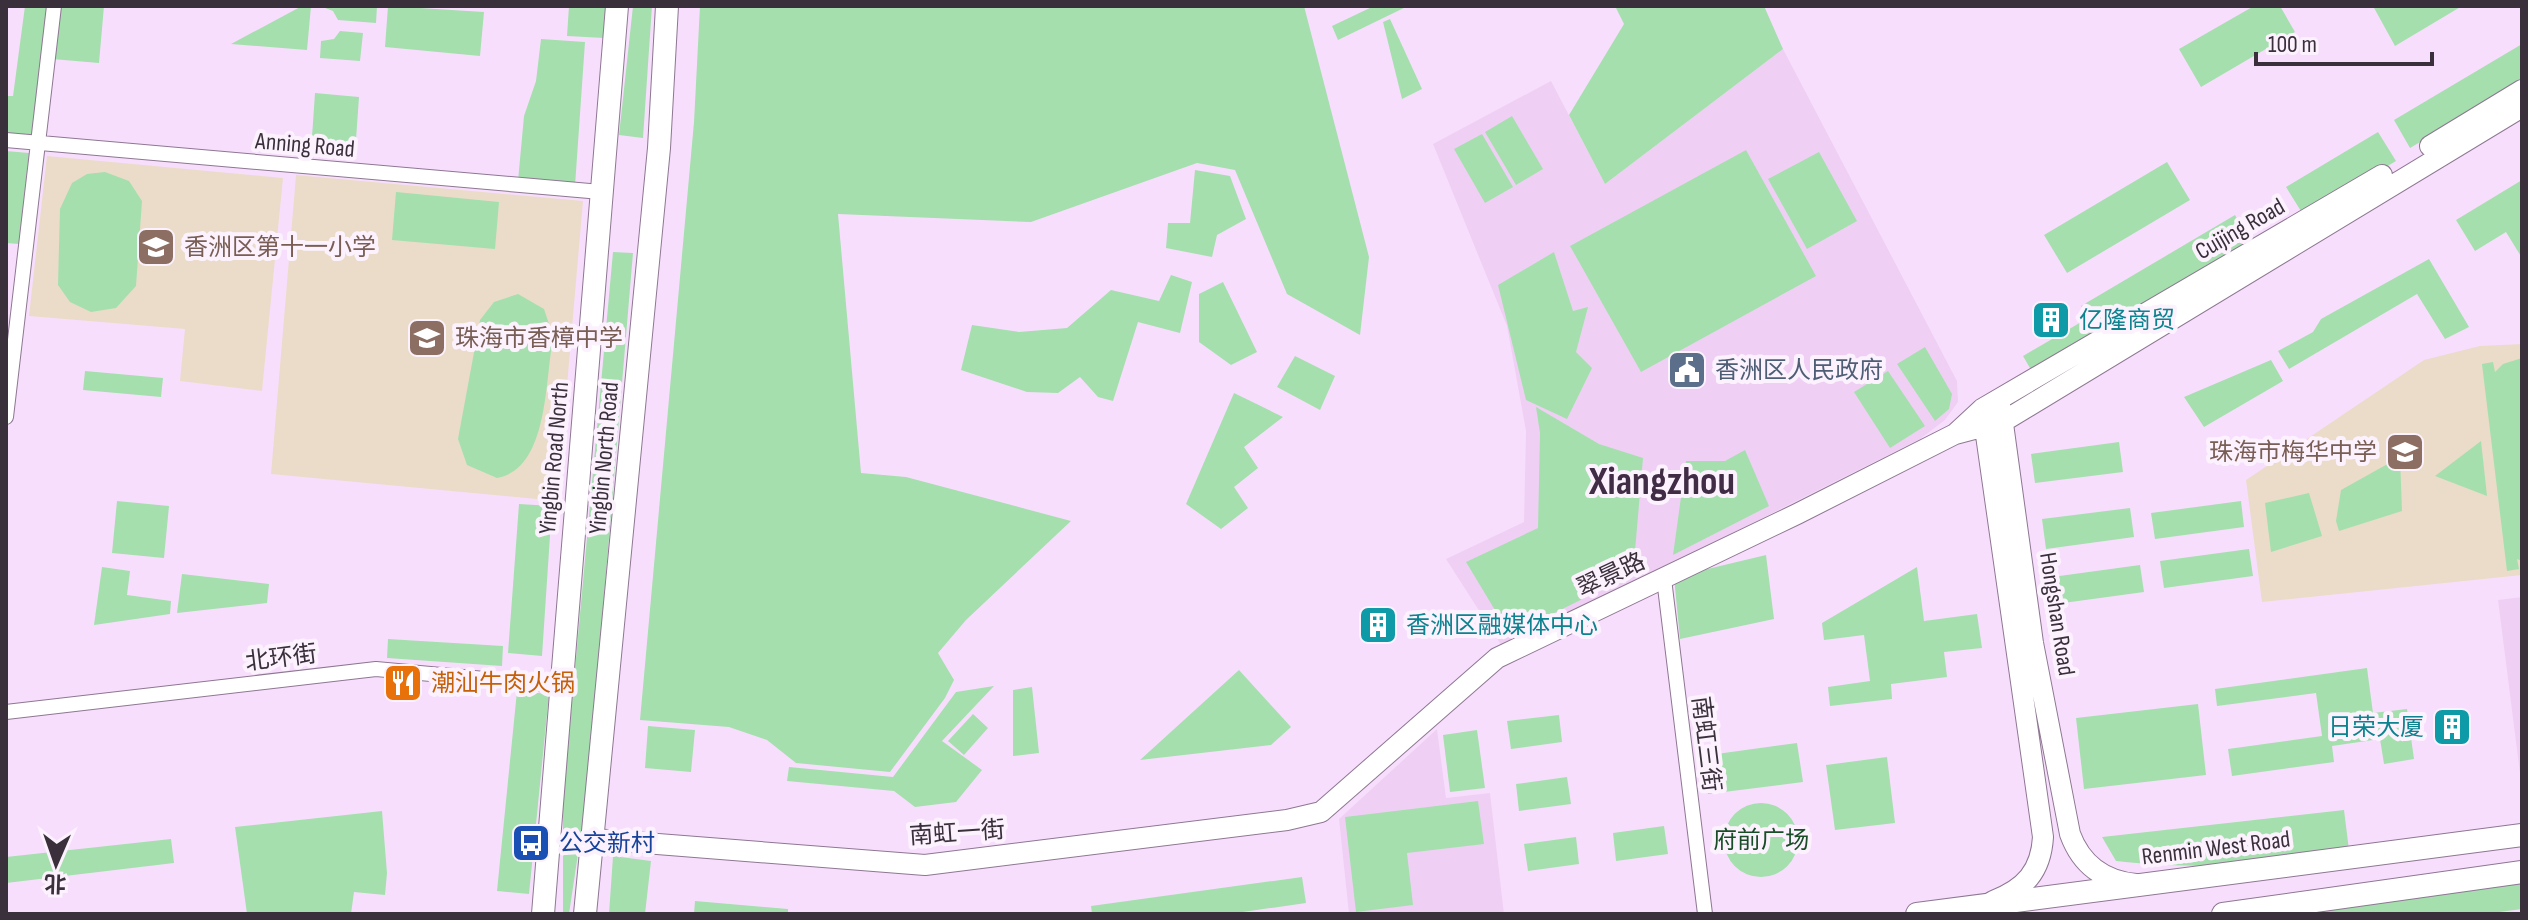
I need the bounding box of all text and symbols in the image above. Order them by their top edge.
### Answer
scale bar [2256,16,2432,66]
text: 100 m [2268,30,2317,59]
street label: Anning Road [253,126,356,164]
street label: Cuijing Road [2190,192,2290,266]
school or university icon: 香洲区第十一小学 [135,226,177,268]
place label: 香洲区第十一小学 [184,233,376,262]
building icon: 亿隆商贸 [2030,299,2072,341]
place label: 亿隆商贸 [2079,306,2175,335]
school or university icon: 珠海市香樟中学 [406,317,448,359]
place label: 珠海市香樟中学 [455,324,623,353]
public building icon: 香洲区人民政府 [1666,349,1708,391]
place label: 香洲区人民政府 [1715,356,1883,385]
street label: Yingbin Road North [533,381,575,535]
street label: Yingbin North Road [583,381,625,535]
school or university icon: 珠海市梅华中学 [2384,431,2426,473]
place label: 珠海市梅华中学 [2209,438,2377,467]
district label: Xiangzhou [1588,458,1735,506]
street label: 翠景路 [1572,547,1650,603]
street label: Hongshan Road [2033,550,2081,678]
building icon: 香洲区融媒体中心 [1357,604,1399,646]
place label: 香洲区融媒体中心 [1406,611,1598,640]
street label: 北环街 [244,639,318,677]
restaurant icon: 潮汕牛肉火锅 [382,662,424,704]
place label: 潮汕牛肉火锅 [431,669,575,698]
street label: 南虹三街 [1686,695,1726,793]
building icon: 日荣大厦 [2431,706,2473,748]
place label: 日荣大厦 [2328,713,2424,742]
street label: 南虹一街 [908,815,1006,851]
bus stop icon: 公交新村 [510,822,552,864]
north arrow [16,824,96,904]
street label: Renmin West Road [2140,825,2292,871]
park label: 府前广场 [1713,826,1809,855]
place label: 公交新村 [559,829,655,858]
text: 北 [44,869,67,896]

